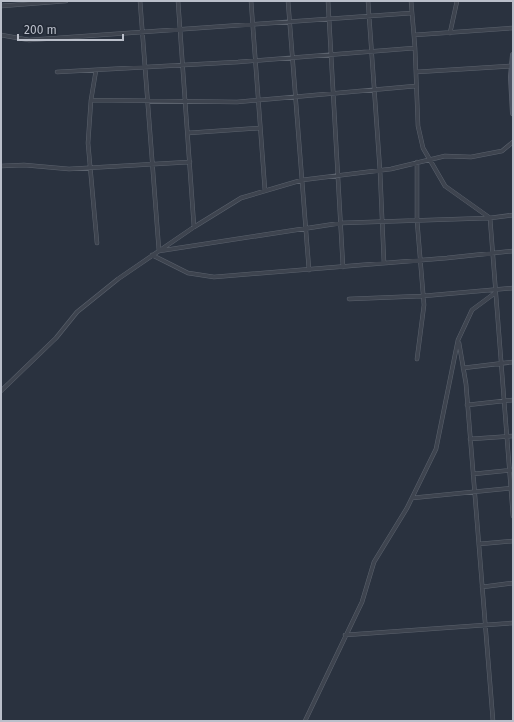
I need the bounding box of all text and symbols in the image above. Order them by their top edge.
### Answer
scale bar [18,16,123,42]
text: 200 m [24,23,57,37]

